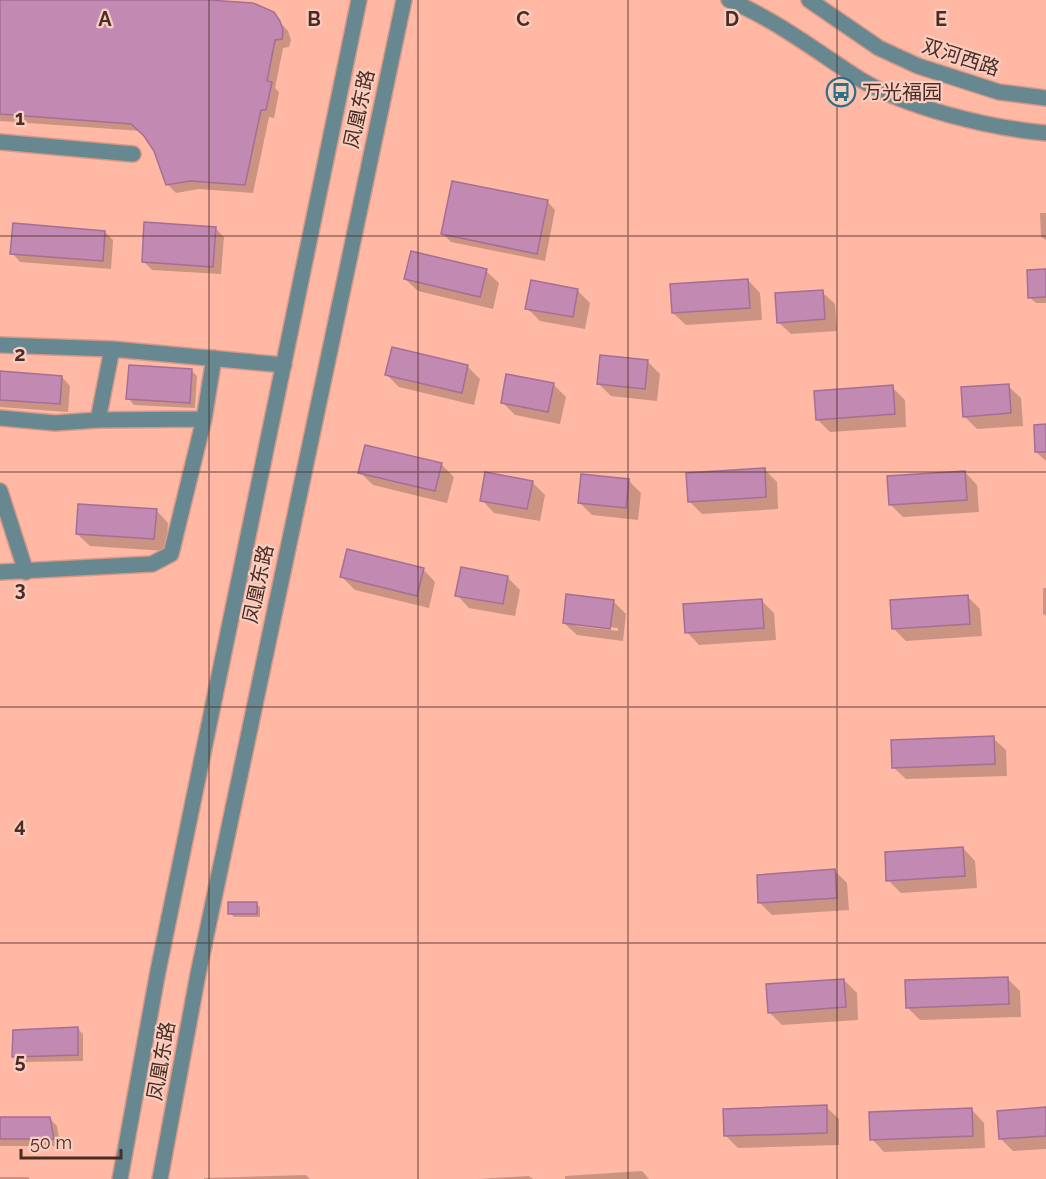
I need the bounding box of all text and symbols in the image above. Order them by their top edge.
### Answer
text: A [98,7,112,31]
text: B [307,7,321,31]
text: C [516,7,530,31]
text: D [725,7,739,31]
text: E [935,7,947,31]
street label: 双河西路 [919,33,1003,81]
street label: 凤凰东路 [339,67,379,151]
bus stop icon: 万光福园 [825,76,857,108]
place label: 万光福园 [862,80,942,104]
text: 1 [15,106,25,130]
text: 2 [14,342,26,366]
street label: 凤凰东路 [238,542,278,626]
text: 3 [14,577,26,601]
text: 4 [14,813,26,837]
street label: 凤凰东路 [142,1020,180,1102]
text: 5 [14,1049,26,1073]
scale bar [21,1122,122,1160]
text: 50 m [30,1132,72,1153]

